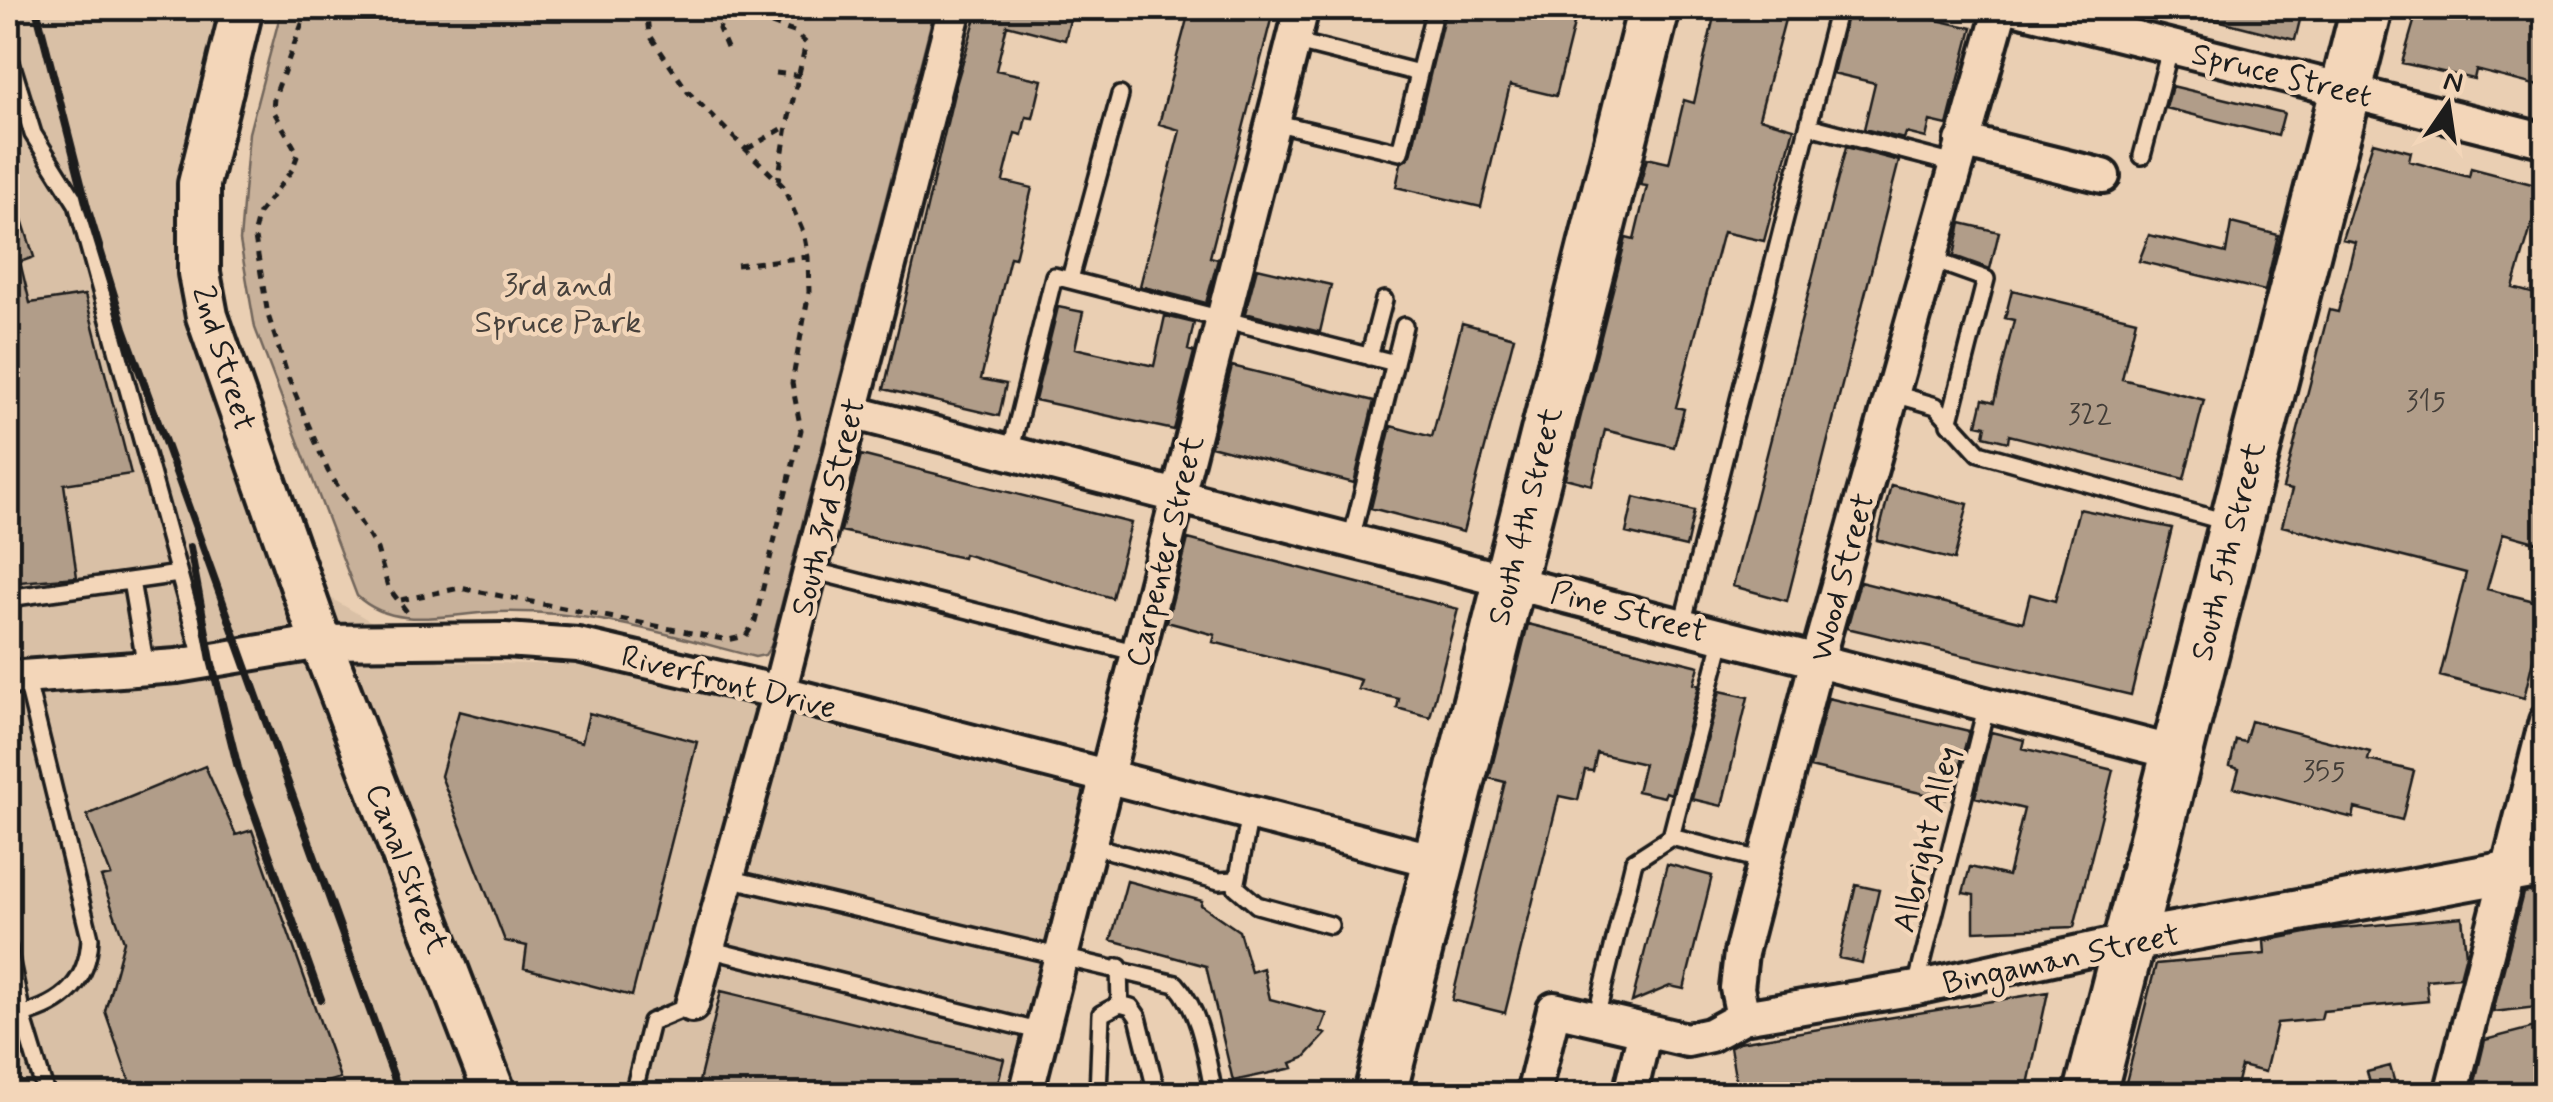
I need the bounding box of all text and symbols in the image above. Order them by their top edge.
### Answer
street label: Spruce Street [2187,33,2376,119]
north arrow [2398,55,2498,155]
text: N [2440,63,2466,103]
park label: 3rd and Spruce Park [475,265,641,344]
street label: 2nd Street [181,281,265,436]
house number: 315 [2406,384,2446,421]
street label: South 3rd Street [782,394,876,621]
house number: 322 [2068,397,2112,434]
street label: South 4th Street [1478,403,1573,630]
street label: Carpenter Street [1117,431,1215,672]
street label: South 5th Street [2181,437,2277,666]
street label: Wood Street [1800,489,1886,666]
street label: Pine Street [1546,572,1711,654]
street label: Riverfront Drive [617,636,840,730]
street label: Albright Alley [1884,742,1970,937]
house number: 355 [2302,754,2346,791]
street label: Canal Street [355,778,458,960]
street label: Bingaman Street [1939,914,2184,1008]

